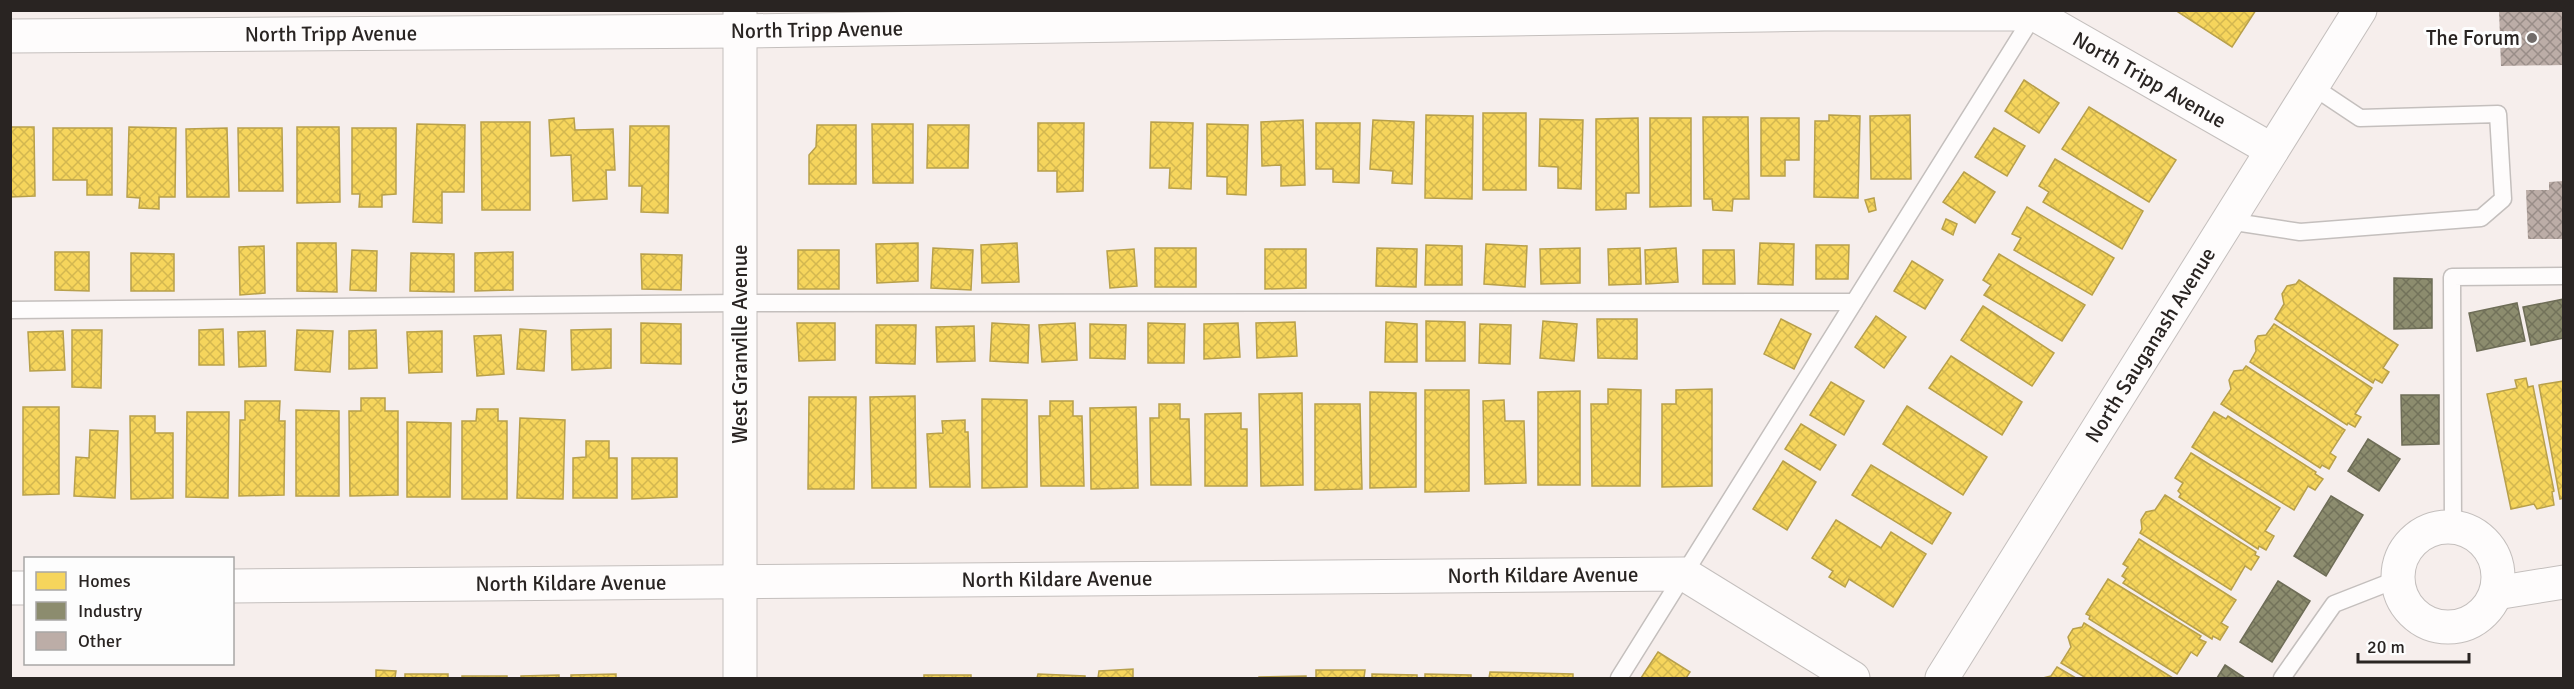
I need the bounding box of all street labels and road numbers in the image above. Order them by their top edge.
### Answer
street label: North Tripp Avenue [731,15,903,44]
street label: North Tripp Avenue [245,20,417,47]
street label: North Tripp Avenue [2068,26,2231,134]
street label: North Sauganash Avenue [2080,242,2221,447]
street label: West Granville Avenue [727,244,753,444]
street label: North Kildare Avenue [1447,561,1639,589]
street label: North Kildare Avenue [961,565,1153,593]
street label: North Kildare Avenue [475,569,667,597]

